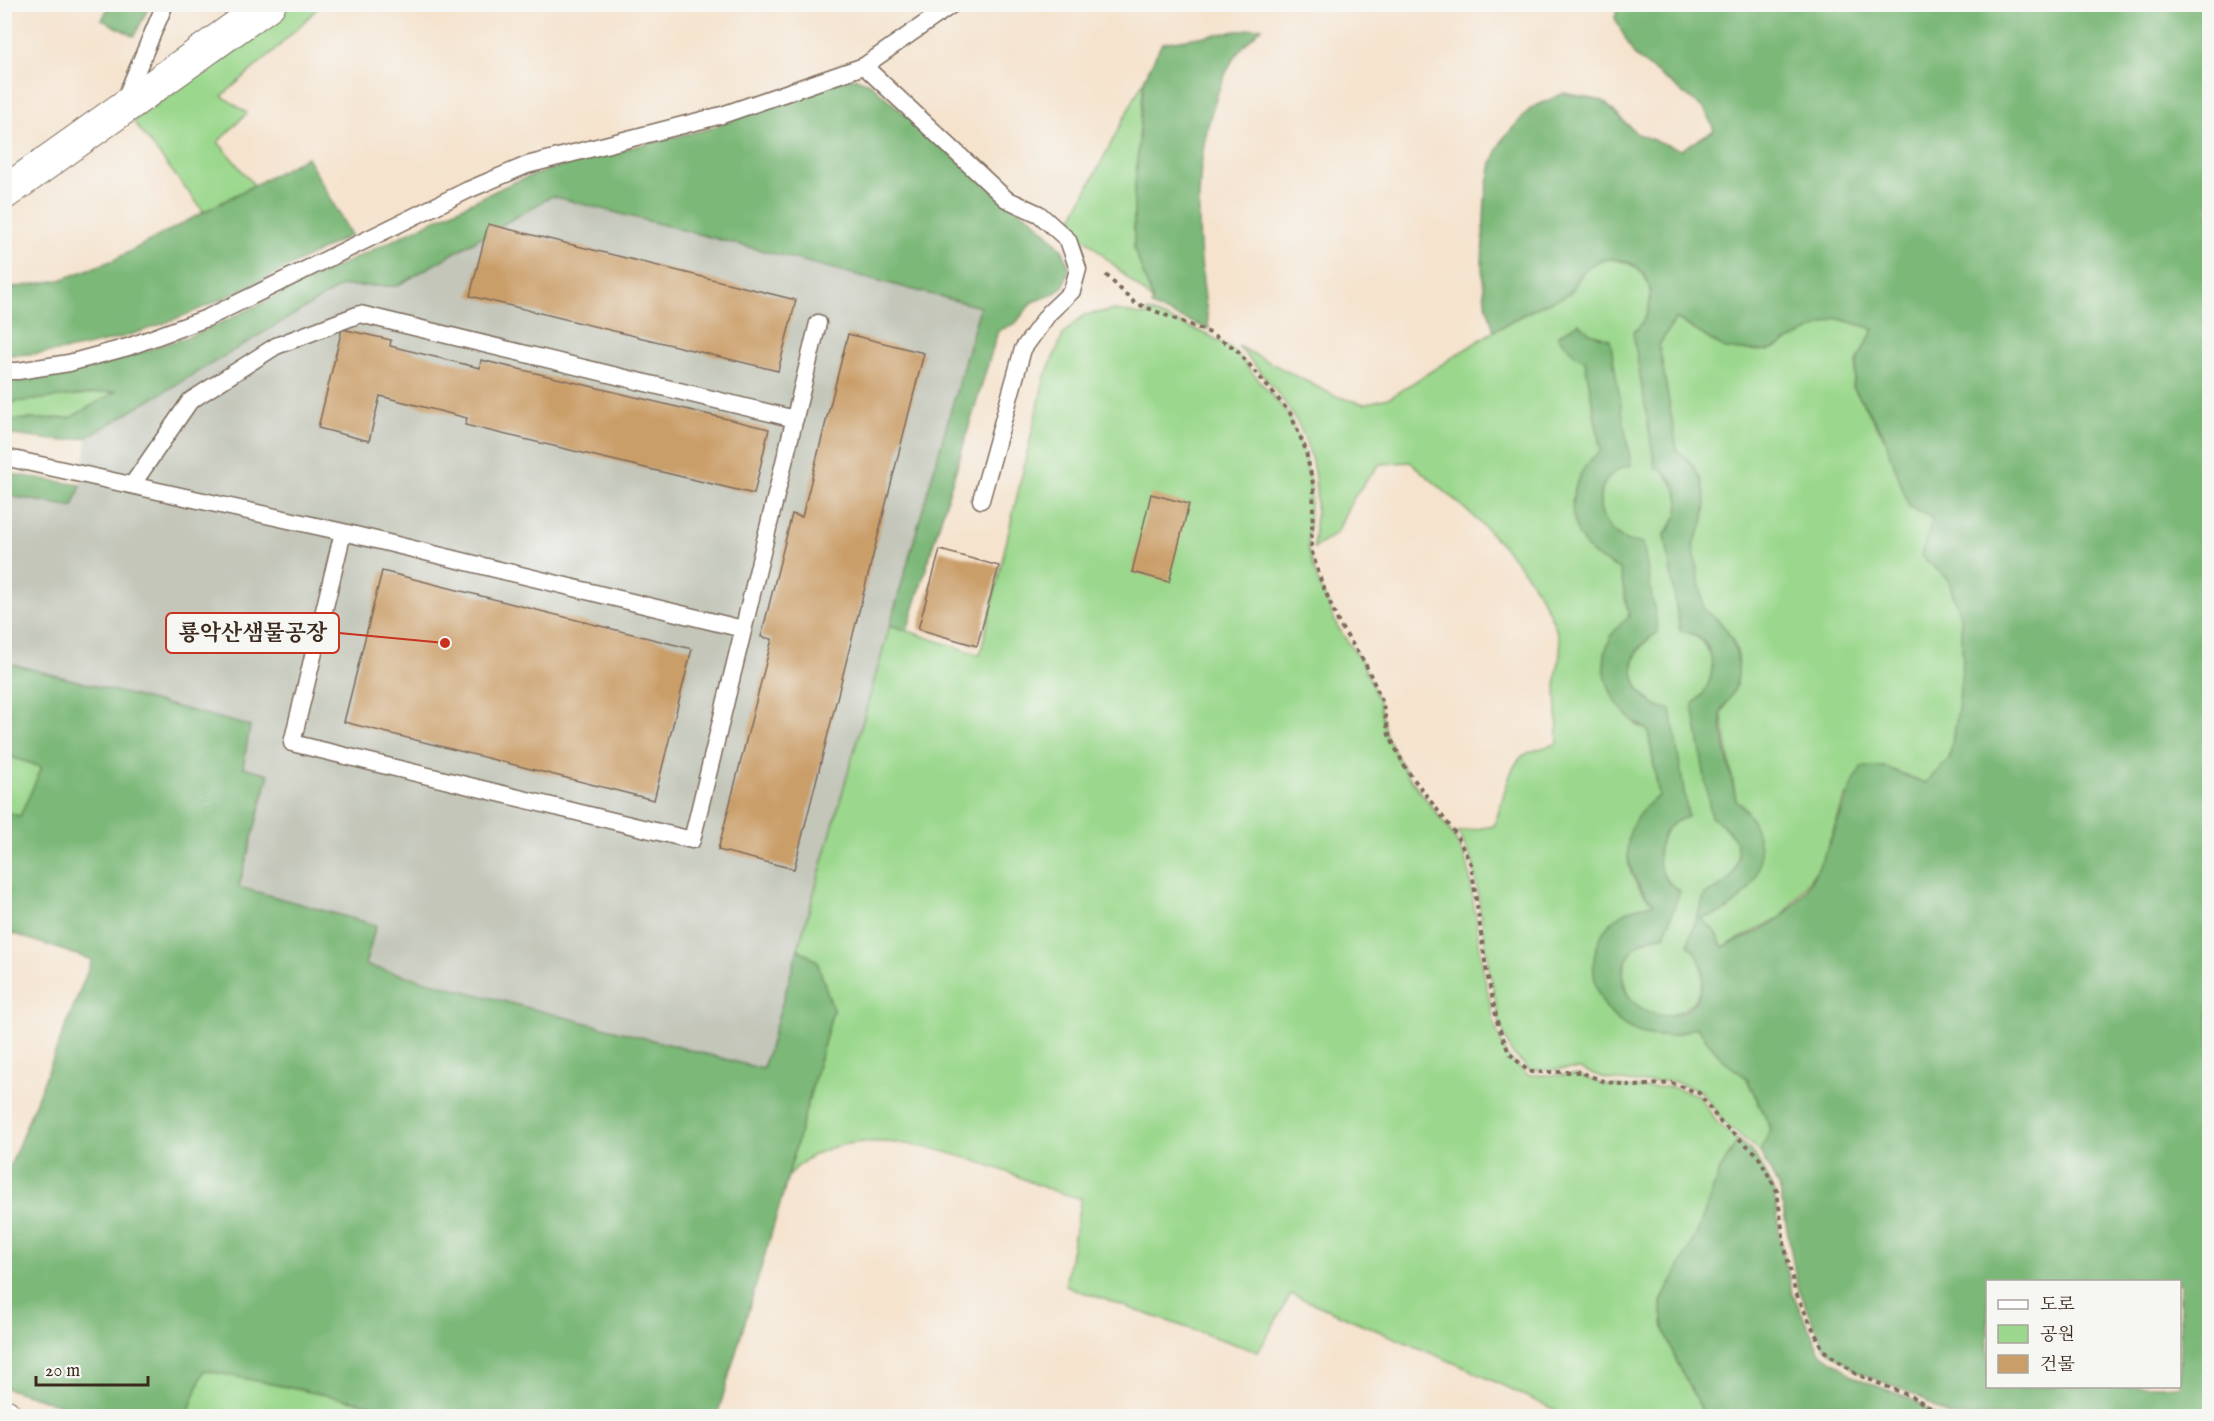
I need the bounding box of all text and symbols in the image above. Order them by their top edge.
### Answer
callout: 룡악산샘물공장 [166,613,339,653]
text: 룡악산샘물공장 [179,620,328,648]
legend [1986,1280,2181,1388]
text: 도로 [2040,1294,2075,1317]
text: 공원 [2040,1324,2075,1347]
scale bar [36,1349,148,1387]
text: 건물 [2040,1354,2075,1377]
text: 20 m [45,1360,80,1383]

